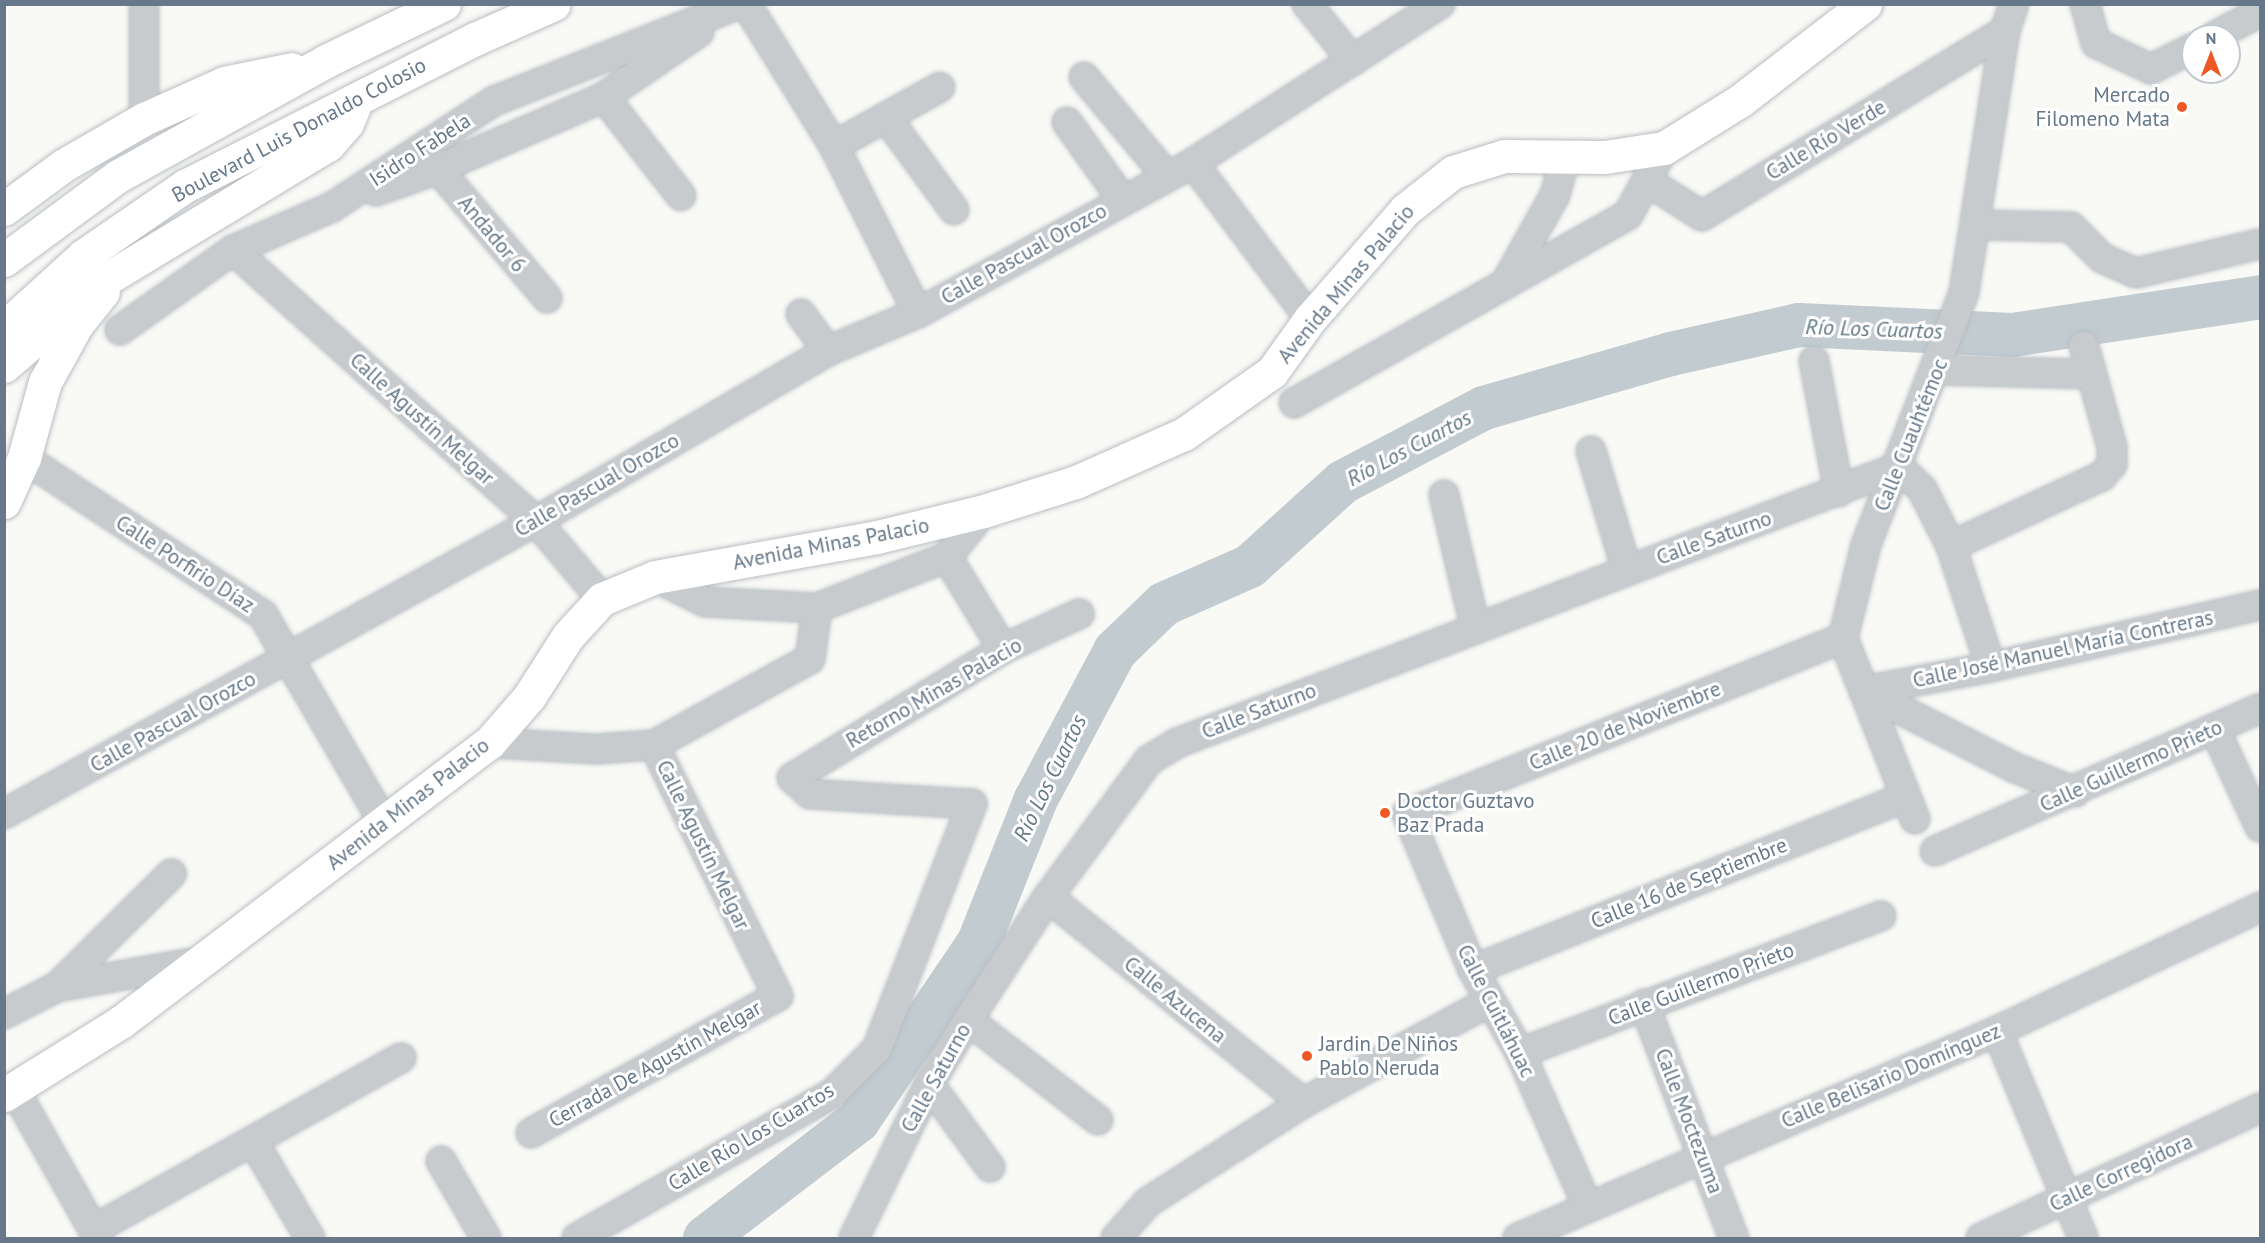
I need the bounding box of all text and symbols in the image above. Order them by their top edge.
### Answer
north arrow [2181,24,2241,84]
text: N [2206,28,2216,48]
street label: Boulevard Luis Donaldo Colosio [168,52,430,208]
place label: Mercado Filomeno Mata [2035,82,2170,132]
street label: Calle Río Verde [1761,94,1891,186]
marker: Mercado Filomeno Mata [2175,100,2189,114]
street label: Isidro Fabela [365,108,475,192]
street label: Andador 6 [453,191,531,277]
street label: Calle Pascual Orozco [937,198,1111,310]
street label: Avenida Minas Palacio [1272,200,1420,368]
water label: Río Los Cuartos [1805,313,1943,345]
street label: Calle Agustín Melgar [344,347,500,491]
street label: Calle Cuauhtémoc [1869,355,1953,515]
water label: Río Los Cuartos [1342,404,1476,492]
street label: Calle Pascual Orozco [510,428,684,542]
street label: Calle Saturno [1653,506,1775,570]
street label: Calle Porfirio Díaz [111,510,259,618]
street label: Avenida Minas Palacio [731,513,931,575]
street label: Calle José Manuel María Contreras [1911,605,2215,693]
street label: Retorno Minas Palacio [842,632,1026,754]
street label: Calle Pascual Orozco [86,666,260,778]
street label: Calle 20 de Noviembre [1526,676,1724,776]
street label: Calle Saturno [1198,678,1320,744]
water label: Río Los Cuartos [1008,710,1092,846]
street label: Calle Guillermo Prieto [2036,714,2226,818]
street label: Avenida Minas Palacio [322,733,494,875]
street label: Calle Agustín Melgar [651,756,755,934]
place label: Doctor Guztavo Baz Prada [1397,788,1535,838]
marker: Doctor Guztavo Baz Prada [1378,806,1392,820]
street label: Calle 16 de Septiembre [1587,832,1791,934]
street label: Calle Guillermo Prieto [1605,937,1797,1031]
street label: Calle Cuitláhuac [1452,940,1540,1082]
street label: Calle Azucena [1119,951,1231,1049]
street label: Cerrada De Agustín Melgar [544,995,766,1133]
street label: Calle Belisario Domínguez [1778,1018,2004,1134]
street label: Calle Saturno [896,1019,976,1137]
place label: Jardin De Niños Pablo Neruda [1319,1031,1458,1081]
street label: Calle Moctezuma [1650,1045,1728,1197]
marker: Jardin De Niños Pablo Neruda [1300,1049,1314,1063]
street label: Calle Río Los Cuartos [664,1078,838,1196]
street label: Calle Corregidora [2046,1129,2196,1217]

